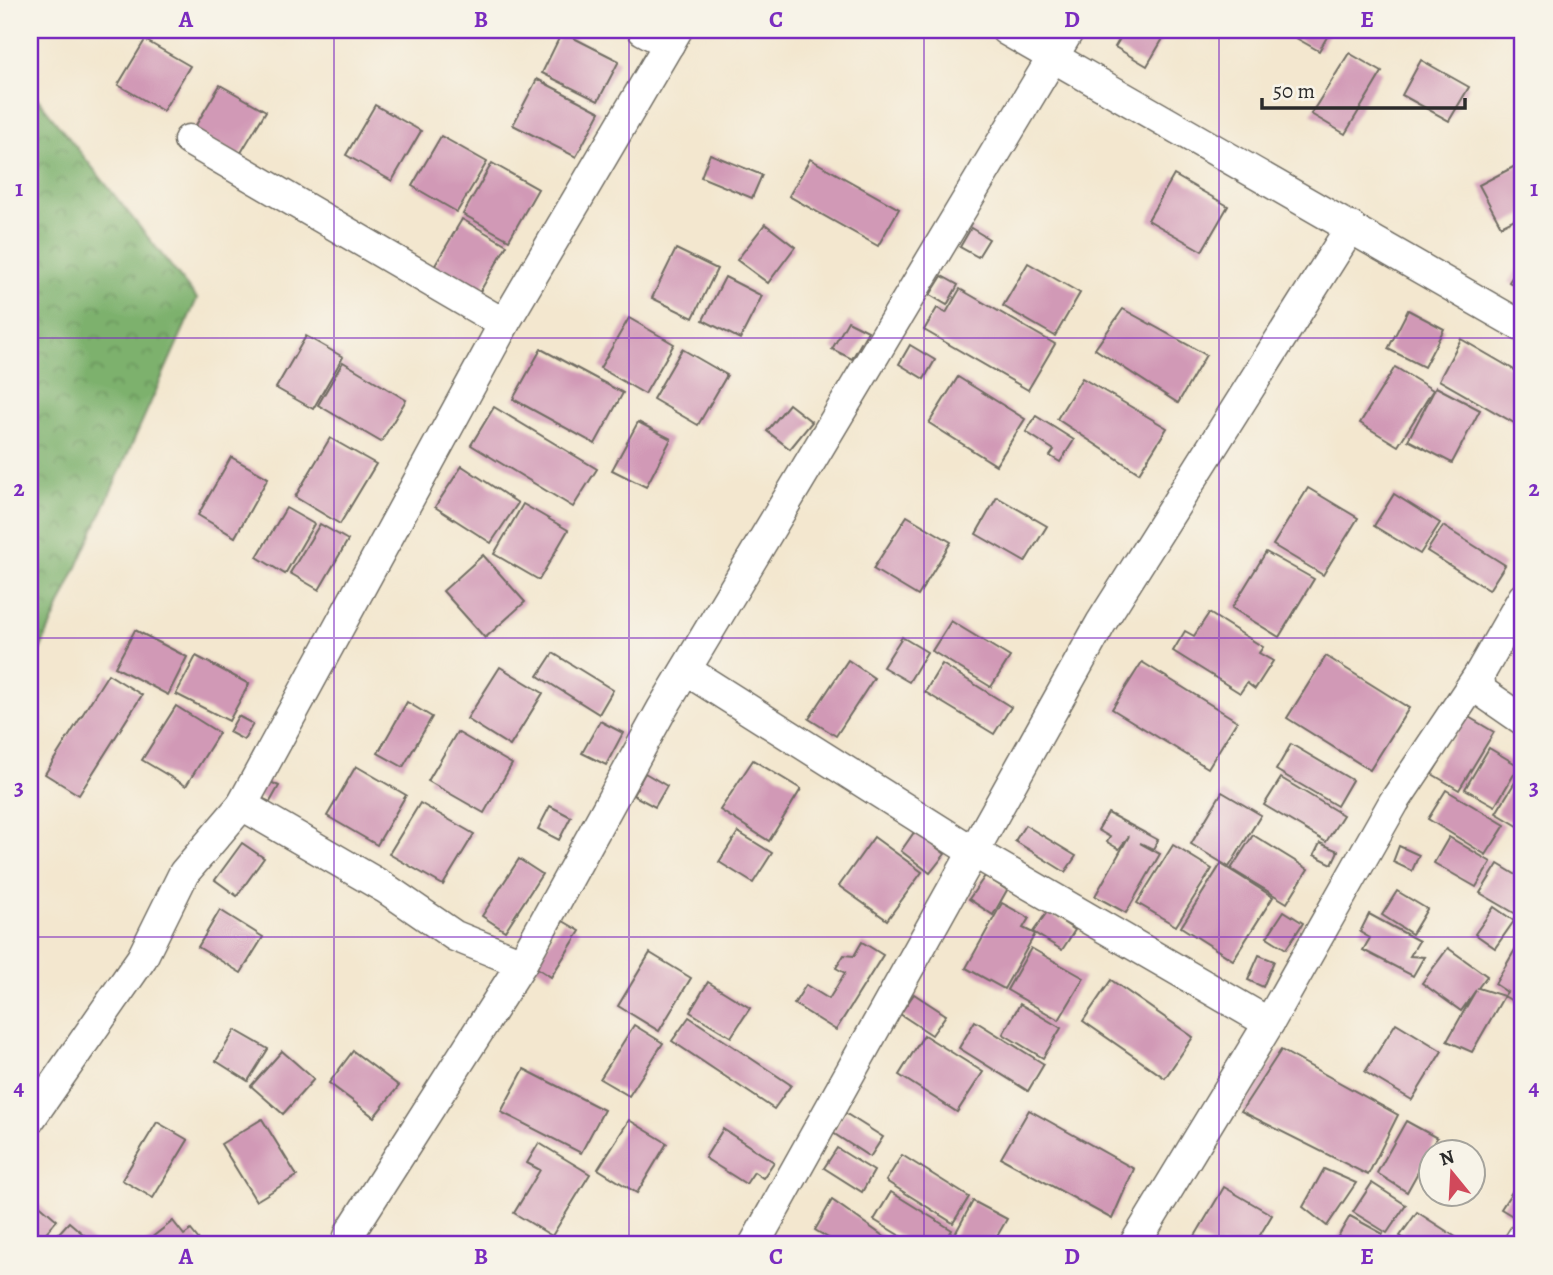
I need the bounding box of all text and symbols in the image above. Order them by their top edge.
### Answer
text: A [178,4,194,35]
text: B [474,4,488,35]
text: C [769,4,783,35]
text: D [1064,4,1080,35]
text: E [1360,4,1374,35]
scale bar [1262,66,1466,110]
text: 50 m [1273,77,1315,105]
text: 1 [15,173,23,204]
text: 1 [1530,173,1538,204]
text: 2 [13,473,25,504]
text: 2 [1528,473,1540,504]
text: 3 [14,772,24,803]
text: 3 [1529,772,1539,803]
text: 4 [14,1072,25,1103]
text: 4 [1529,1072,1540,1103]
north arrow [1416,1138,1486,1208]
text: N [1436,1143,1458,1172]
text: A [178,1241,194,1272]
text: B [474,1241,488,1272]
text: C [769,1241,783,1272]
text: D [1064,1241,1080,1272]
text: E [1360,1241,1374,1272]

